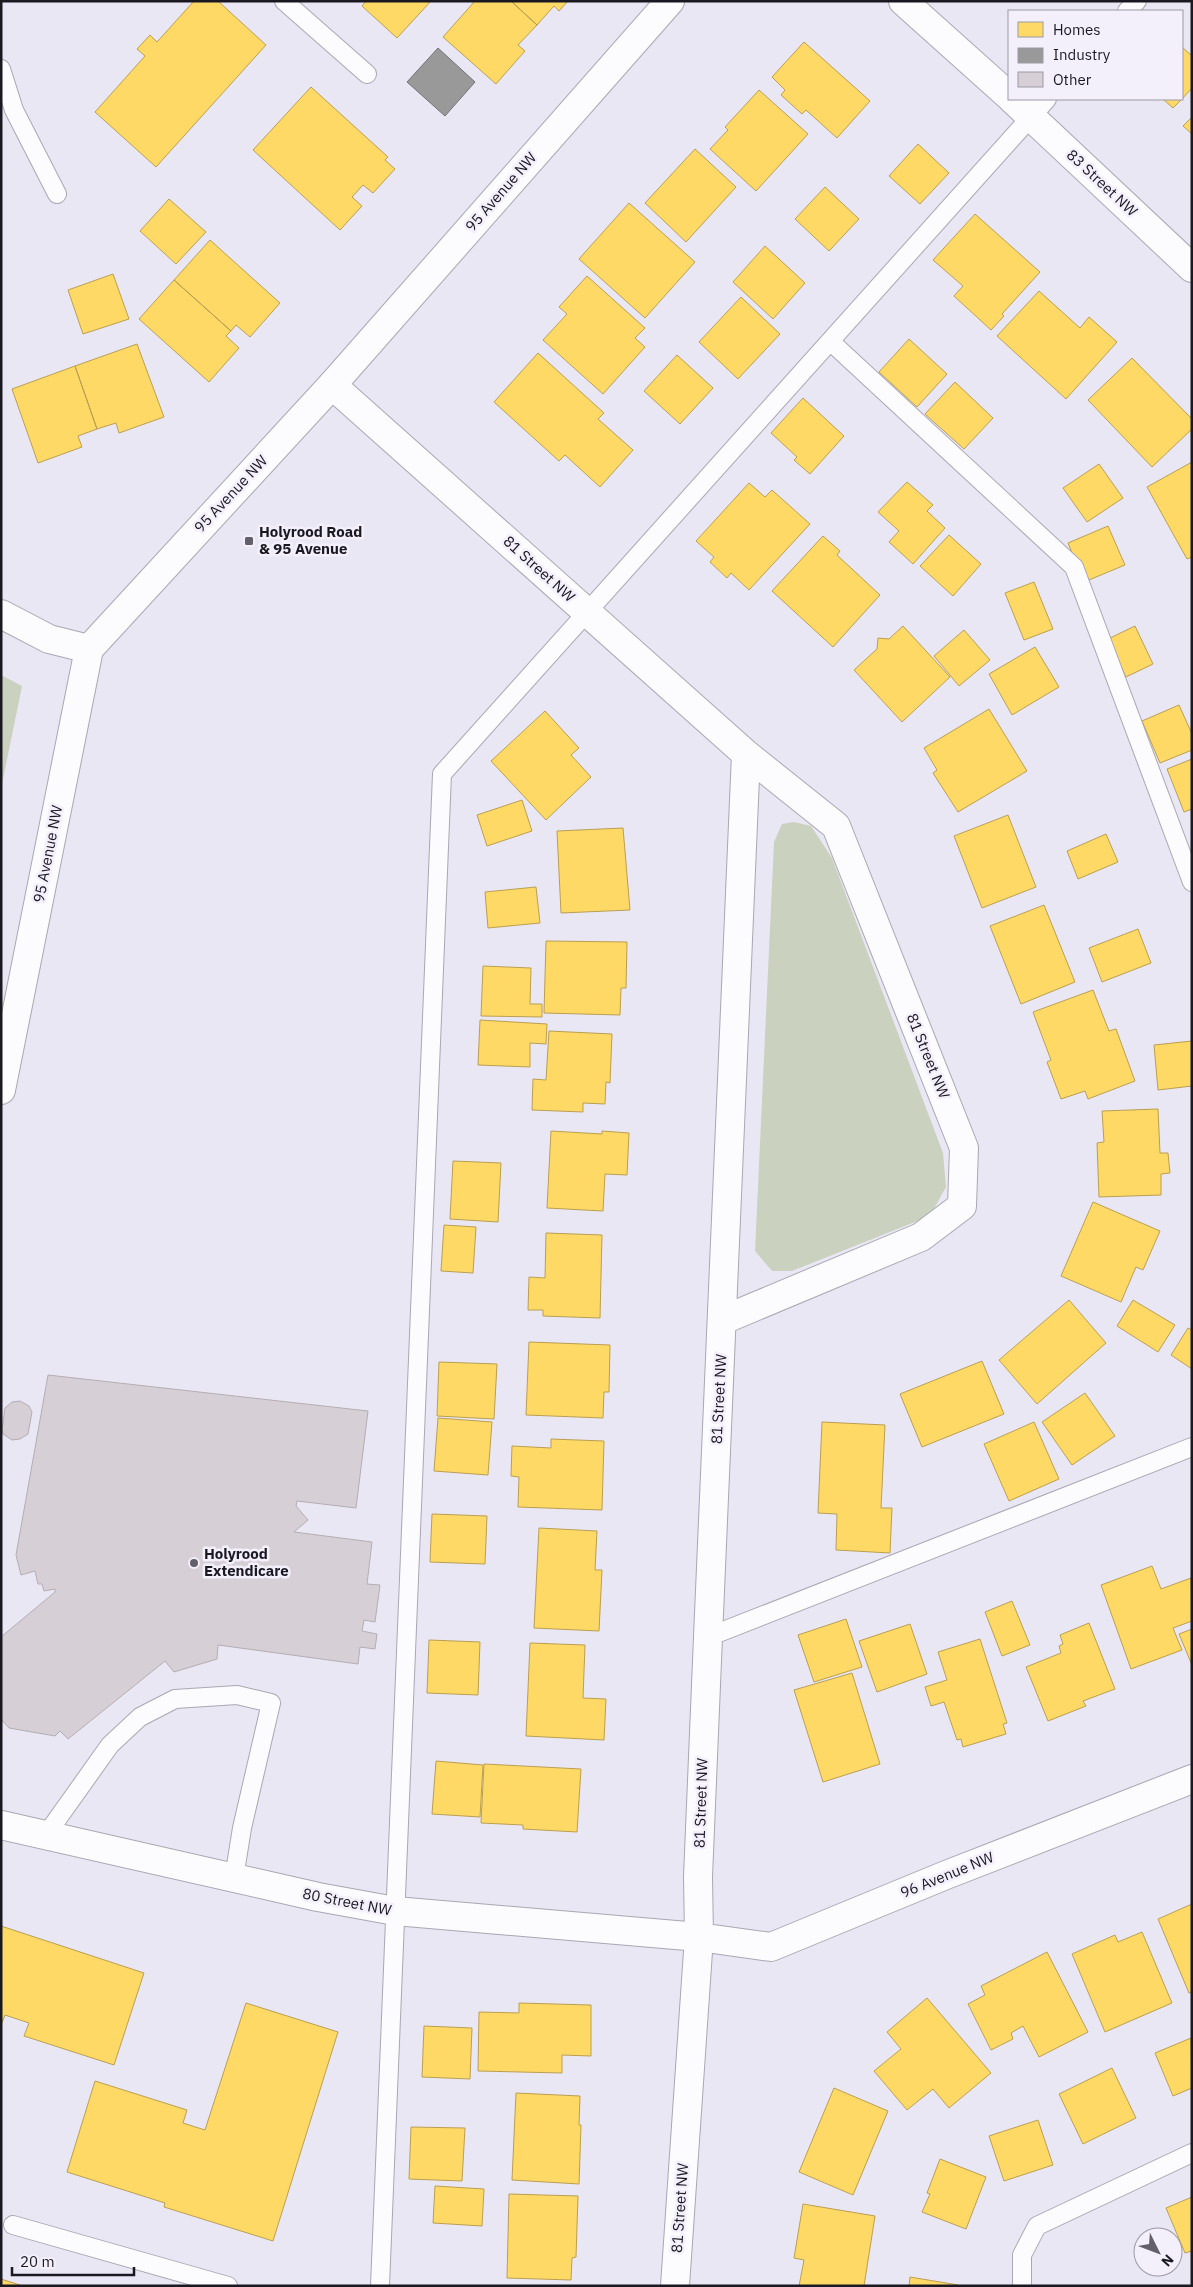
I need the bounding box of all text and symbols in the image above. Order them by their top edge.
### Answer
legend [1008,10,1183,100]
text: Homes [1053,20,1101,39]
text: Industry [1053,45,1111,64]
text: Other [1053,70,1092,89]
street label: 83 Street NW [1063,145,1142,221]
street label: 95 Avenue NW [461,148,541,235]
street label: 95 Avenue NW [190,450,272,536]
place label: Holyrood Road & 95 Avenue [259,522,362,558]
street label: 81 Street NW [499,531,580,606]
marker: Holyrood Road & 95 Avenue [243,535,255,547]
street label: 95 Avenue NW [29,803,66,904]
street label: 81 Street NW [903,1010,954,1102]
street label: 81 Street NW [707,1353,730,1445]
place label: Holyrood Extendicare [204,1544,289,1580]
marker: Holyrood Extendicare [188,1557,200,1569]
street label: 81 Street NW [689,1757,712,1848]
street label: 96 Avenue NW [897,1847,997,1902]
street label: 80 Street NW [301,1884,394,1920]
street label: 81 Street NW [667,2162,692,2254]
north arrow [1133,2227,1183,2277]
scale bar [12,2244,135,2276]
text: N [1158,2251,1178,2270]
text: 20 m [20,2252,55,2271]

